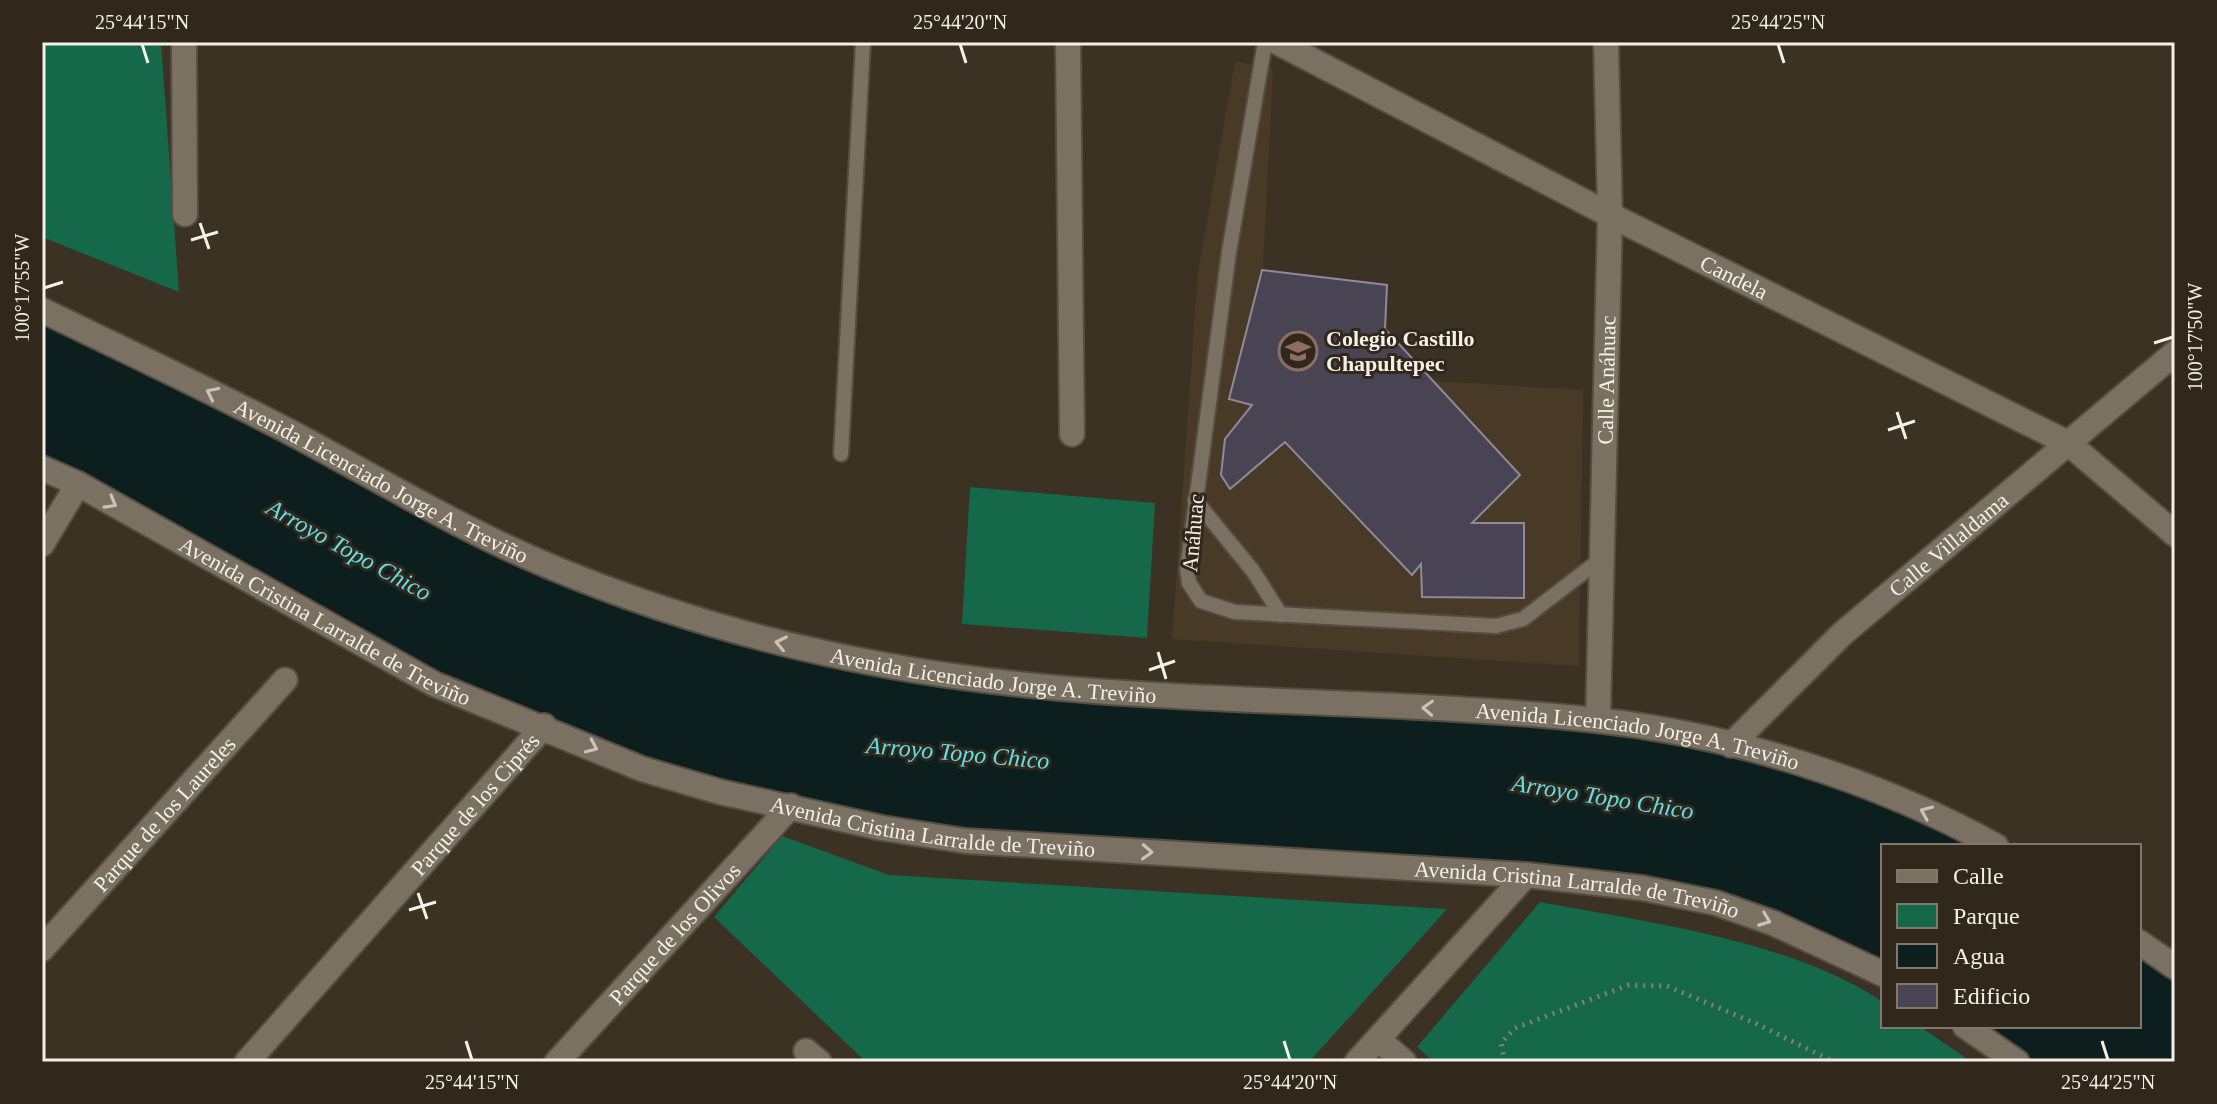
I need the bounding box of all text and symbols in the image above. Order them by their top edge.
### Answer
text: 25°44'15"N [95,11,189,33]
text: 25°44'20"N [913,11,1007,33]
text: 25°44'25"N [1731,11,1825,33]
text: 100°17'55"W [11,234,33,342]
street label: Candela [1696,250,1772,304]
text: 100°17'50"W [2184,283,2206,391]
street label: Calle Anáhuac [1592,315,1620,445]
place label: Colegio Castillo Chapultepec [1326,326,1475,376]
school or university icon: Colegio Castillo Chapultepec [1277,330,1319,372]
one-way arrow [205,387,220,403]
street label: Avenida Licenciado Jorge A. Treviño [230,393,532,568]
street label: Calle Villaldama [1884,487,2013,602]
one-way arrow [103,493,117,509]
water label: Arroyo Topo Chico [261,493,436,606]
street label: Anáhuac [1177,493,1209,573]
street label: Avenida Cristina Larralde de Treviño [175,531,474,710]
one-way arrow [775,635,788,652]
street label: Avenida Licenciado Jorge A. Treviño [828,642,1157,708]
street label: Avenida Licenciado Jorge A. Treviño [1475,698,1803,775]
one-way arrow [1421,700,1434,717]
street label: Parque de los Ciprés [405,728,544,881]
street label: Parque de los Laureles [88,731,240,896]
water label: Arroyo Topo Chico [863,732,1051,774]
one-way arrow [584,738,598,754]
water label: Arroyo Topo Chico [1508,769,1696,824]
street label: Avenida Cristina Larralde de Treviño [768,791,1096,861]
one-way arrow [1920,806,1934,822]
one-way arrow [1141,843,1154,860]
legend [1881,844,2141,1028]
street label: Avenida Cristina Larralde de Treviño [1413,856,1743,923]
street label: Parque de los Olivos [604,858,745,1009]
text: Calle [1953,863,2004,889]
text: Parque [1953,903,2020,929]
one-way arrow [1757,910,1771,927]
text: Agua [1953,943,2005,969]
text: Edificio [1953,983,2030,1009]
text: 25°44'15"N [425,1071,519,1093]
text: 25°44'20"N [1243,1071,1337,1093]
text: 25°44'25"N [2061,1071,2155,1093]

